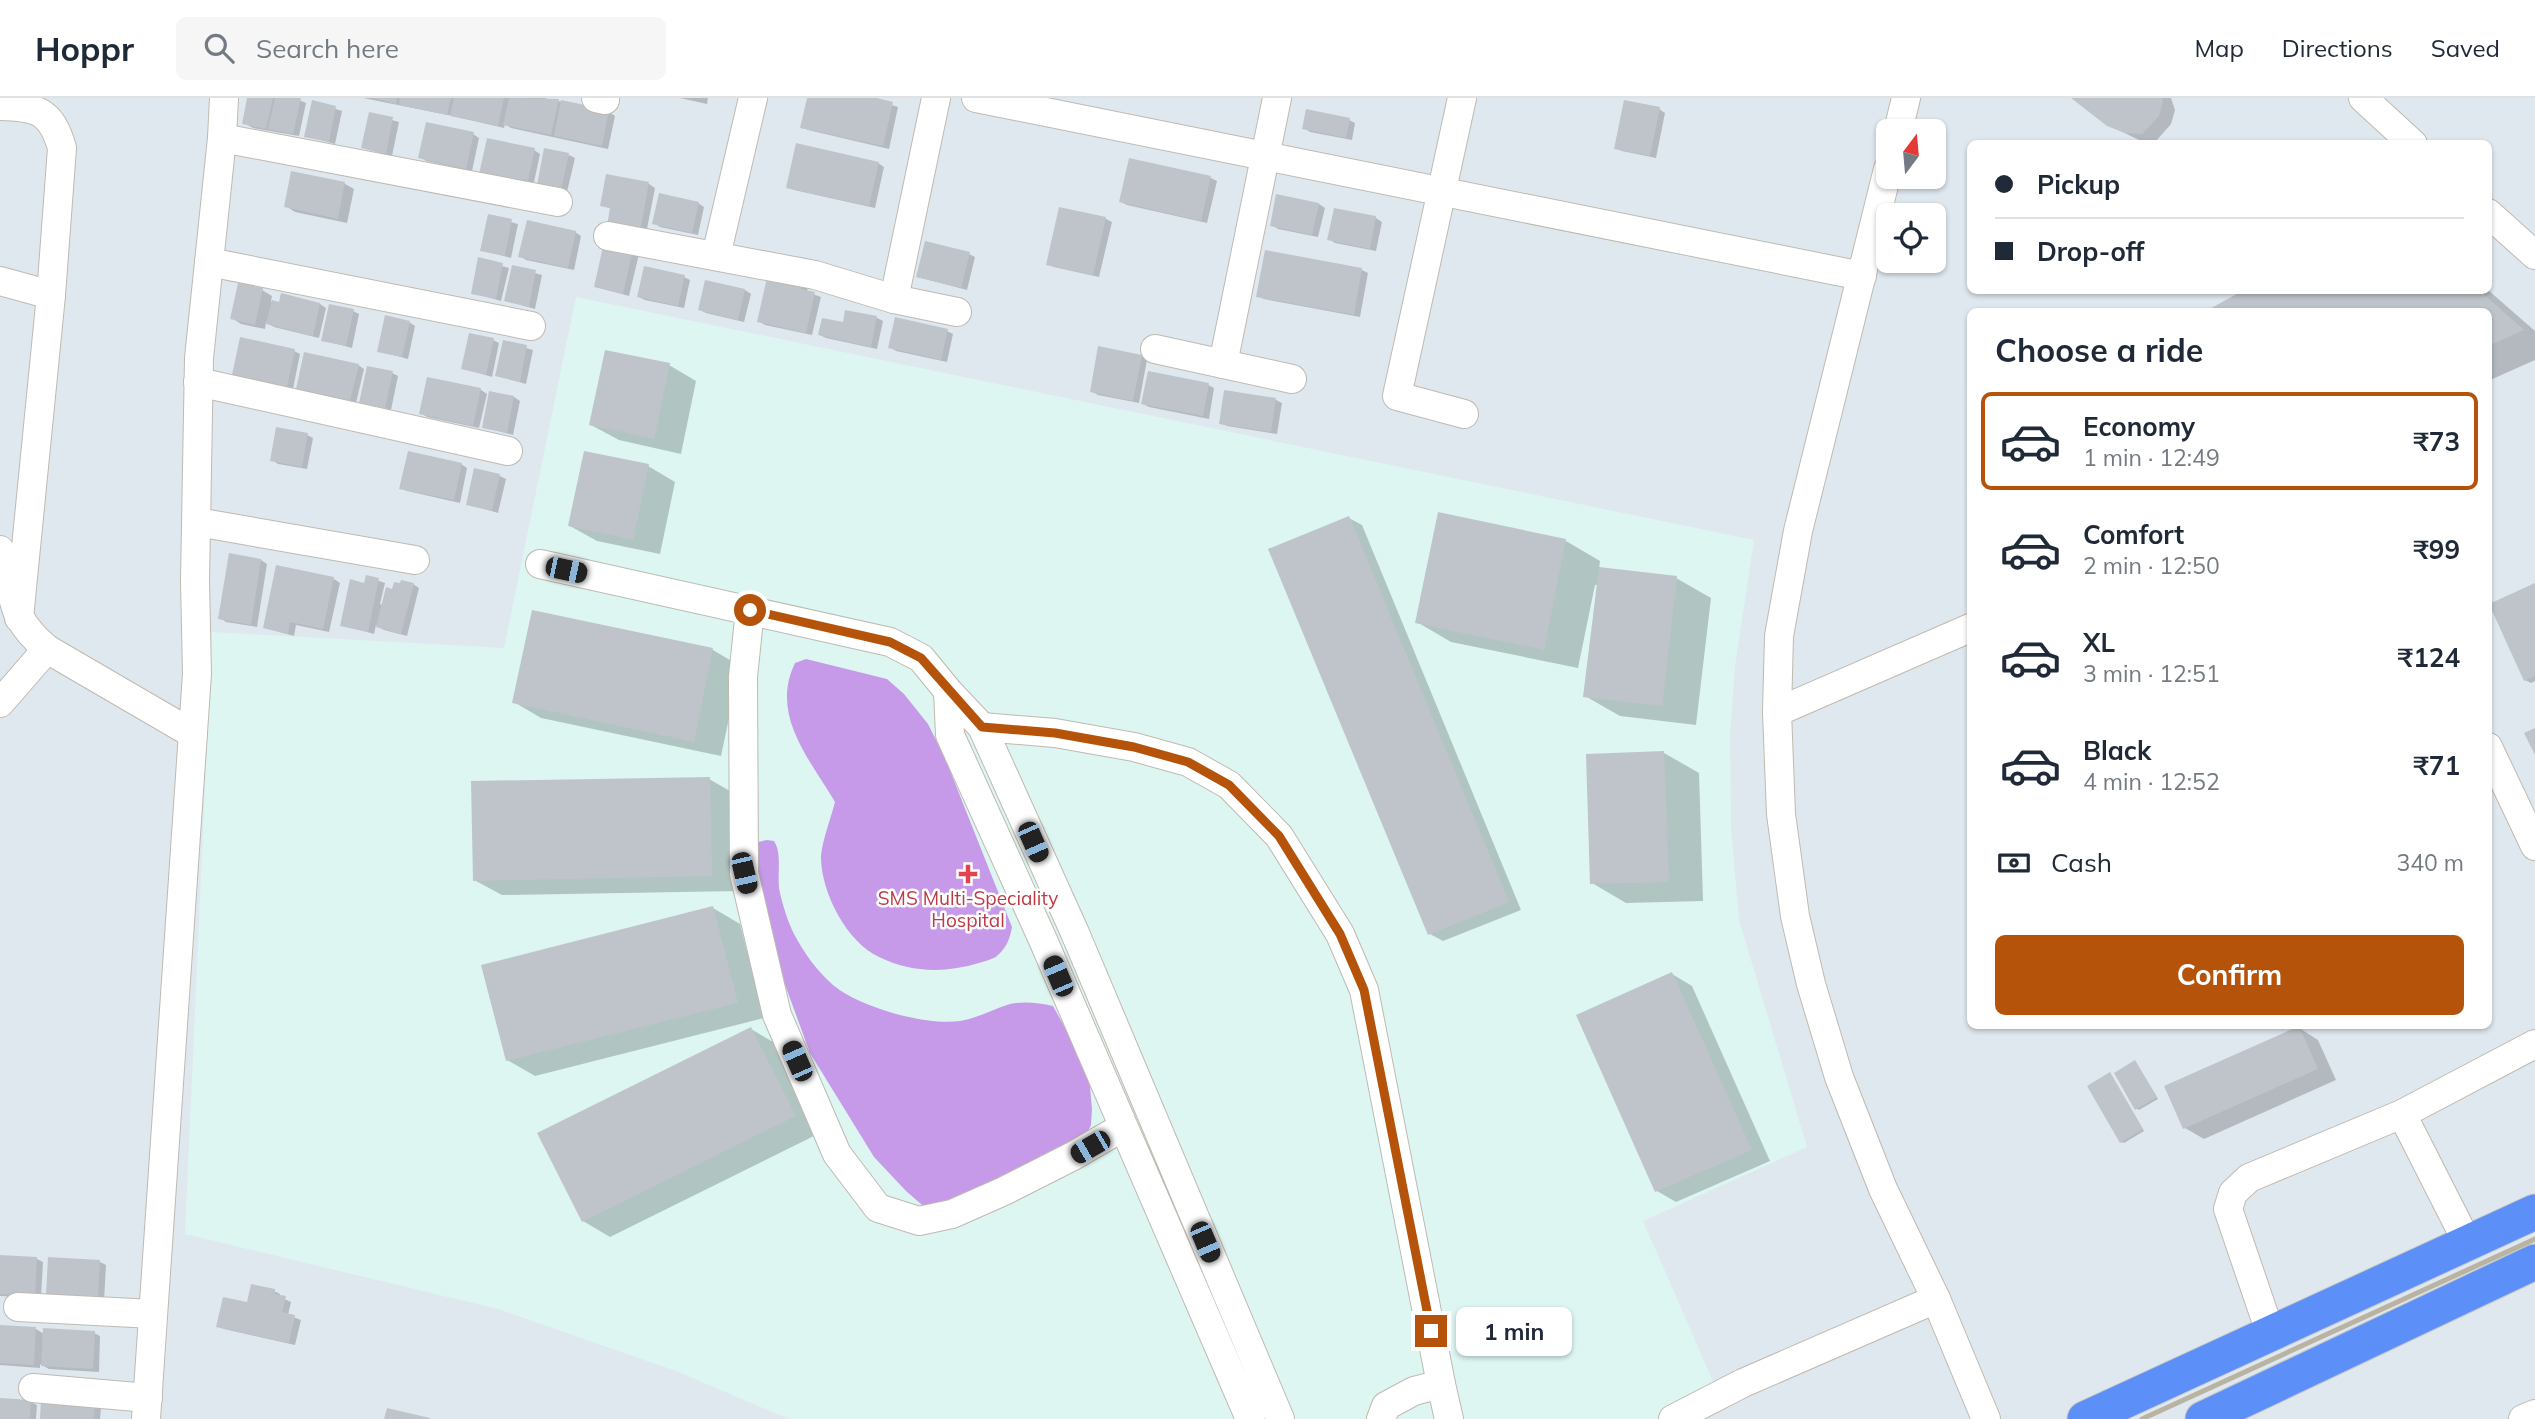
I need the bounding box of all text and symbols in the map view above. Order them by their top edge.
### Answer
search box [176,17,666,80]
text: Hoppr [35,28,134,69]
icon: search [200,29,238,67]
text: Search here [256,32,399,65]
text: Map [2194,33,2244,63]
text: Directions [2282,33,2393,63]
text: Saved [2431,33,2500,63]
north arrow [1876,119,1946,189]
map controls [1876,119,1946,273]
text: Pickup [2037,168,2120,201]
button: locate [1876,203,1946,273]
text: Drop-off [2037,235,2144,268]
text: Choose a ride [1995,330,2203,370]
icon: car [1999,410,2062,473]
text: Economy [2083,410,2195,443]
text: ₹73 [2413,425,2460,458]
text: 1 min · 12:49 [2083,443,2220,472]
icon: car [1999,518,2062,581]
text: Comfort [2083,518,2184,551]
text: ₹99 [2413,533,2460,566]
text: 2 min · 12:50 [2083,551,2220,580]
car [544,555,589,585]
route start [734,594,766,626]
icon: car [1999,626,2062,689]
text: XL [2083,626,2115,659]
text: ₹124 [2398,641,2460,674]
text: 3 min · 12:51 [2083,659,2220,688]
icon: car [1999,734,2062,797]
text: Black [2083,734,2151,767]
text: ₹71 [2413,749,2460,782]
text: 4 min · 12:52 [2083,767,2220,796]
car [1015,819,1052,865]
icon: cash [1995,844,2033,882]
text: Cash [2051,846,2112,879]
text: 340 m [2396,848,2464,877]
car [730,850,759,896]
marker: SMS Multi-Speciality Hospital [958,864,978,884]
place label: SMS Multi-Speciality Hospital [878,886,1058,932]
button: Confirm [1995,935,2464,1015]
car [1041,953,1076,999]
car [779,1038,816,1084]
car [1067,1127,1114,1167]
car [1188,1219,1223,1265]
callout: 1 min [1456,1306,1571,1356]
route end [1415,1315,1447,1347]
text: 1 min [1484,1317,1544,1346]

